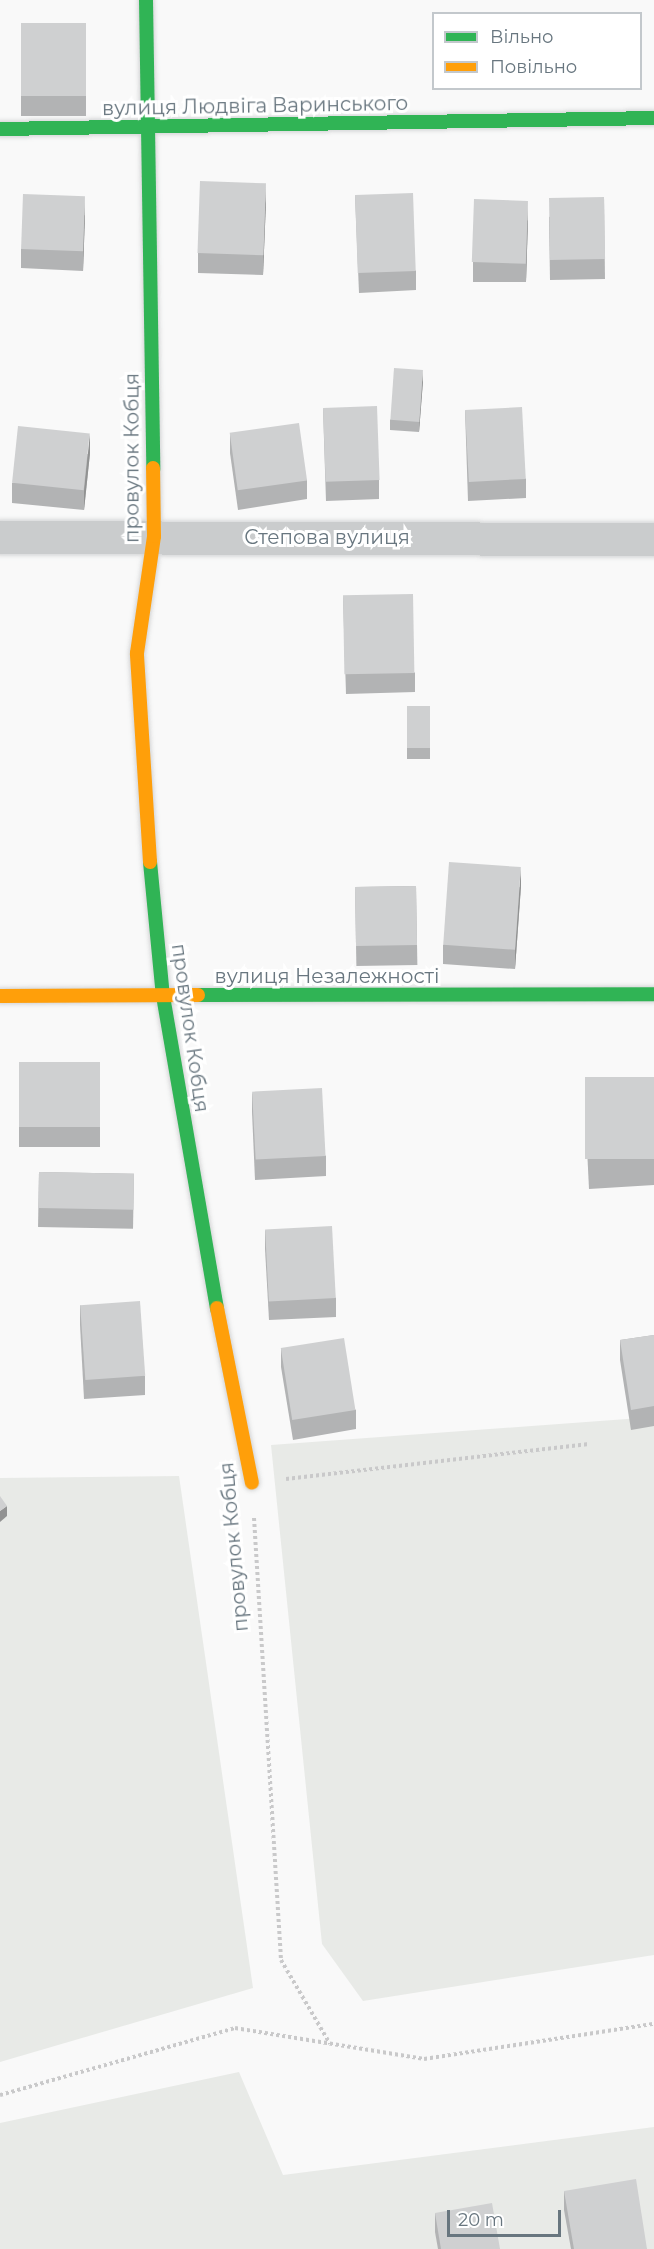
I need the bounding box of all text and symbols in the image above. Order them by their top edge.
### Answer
legend [432,12,642,90]
text: Вільно [490,26,554,48]
text: Повільно [490,56,577,78]
street label: вулиця Людвіга Варинського [102,91,408,121]
street label: провулок Кобця [120,373,144,543]
street label: Степова вулиця [244,525,410,549]
street label: провулок Кобця [166,942,214,1114]
street label: вулиця Незалежності [215,964,439,988]
street label: провулок Кобця [215,1461,253,1633]
scale bar [450,2198,564,2236]
text: 20 m [458,2209,504,2231]

